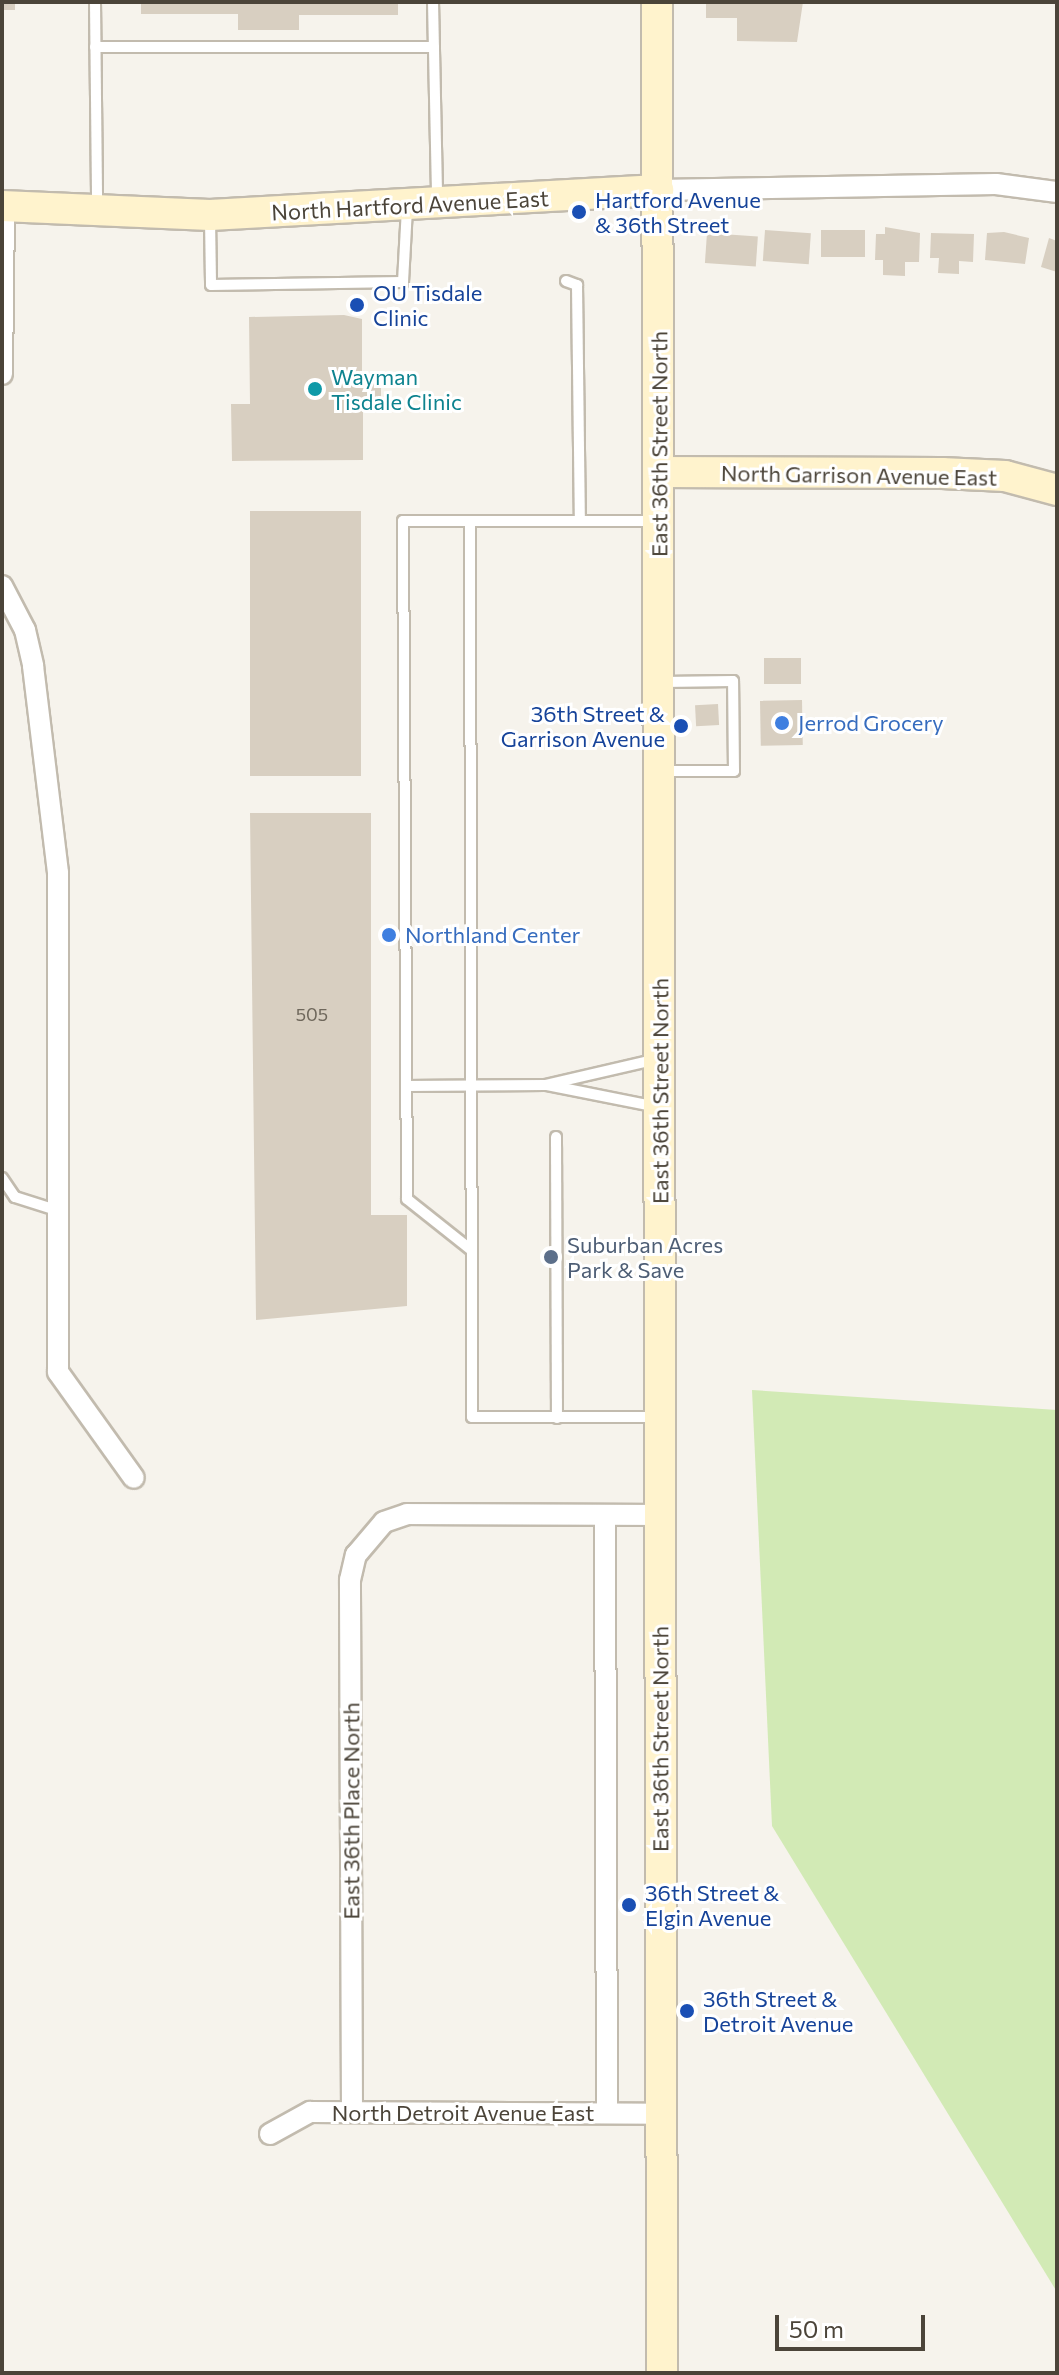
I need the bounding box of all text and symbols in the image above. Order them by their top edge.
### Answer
street label: North Hartford Avenue East [271,185,549,225]
place label: Hartford Avenue & 36th Street [595,186,761,238]
marker: Hartford Avenue & 36th Street [570,203,588,221]
place label: OU Tisdale Clinic [373,279,482,330]
marker: OU Tisdale Clinic [348,296,366,314]
street label: East 36th Street North [646,331,672,557]
place label: Wayman Tisdale Clinic [331,363,462,414]
marker: Wayman Tisdale Clinic [306,380,324,398]
street label: North Garrison Avenue East [721,459,997,491]
place label: 36th Street & Garrison Avenue [501,700,665,752]
place label: Jerrod Grocery [798,710,944,736]
marker: Jerrod Grocery [773,714,791,732]
marker: 36th Street & Garrison Avenue [672,717,690,735]
place label: Northland Center [405,922,580,948]
marker: Northland Center [380,926,398,944]
street label: East 36th Street North [647,978,673,1204]
house number: 505 [296,1003,328,1025]
place label: Suburban Acres Park & Save [567,1231,723,1282]
marker: Suburban Acres Park & Save [542,1248,560,1266]
street label: East 36th Street North [647,1626,673,1852]
street label: East 36th Place North [338,1702,364,1920]
place label: 36th Street & Elgin Avenue [645,1879,779,1930]
marker: 36th Street & Elgin Avenue [620,1896,638,1914]
place label: 36th Street & Detroit Avenue [703,1985,853,2036]
marker: 36th Street & Detroit Avenue [678,2002,696,2020]
street label: North Detroit Avenue East [332,2100,594,2126]
scale bar [779,2299,929,2349]
text: 50 m [789,2314,844,2343]

